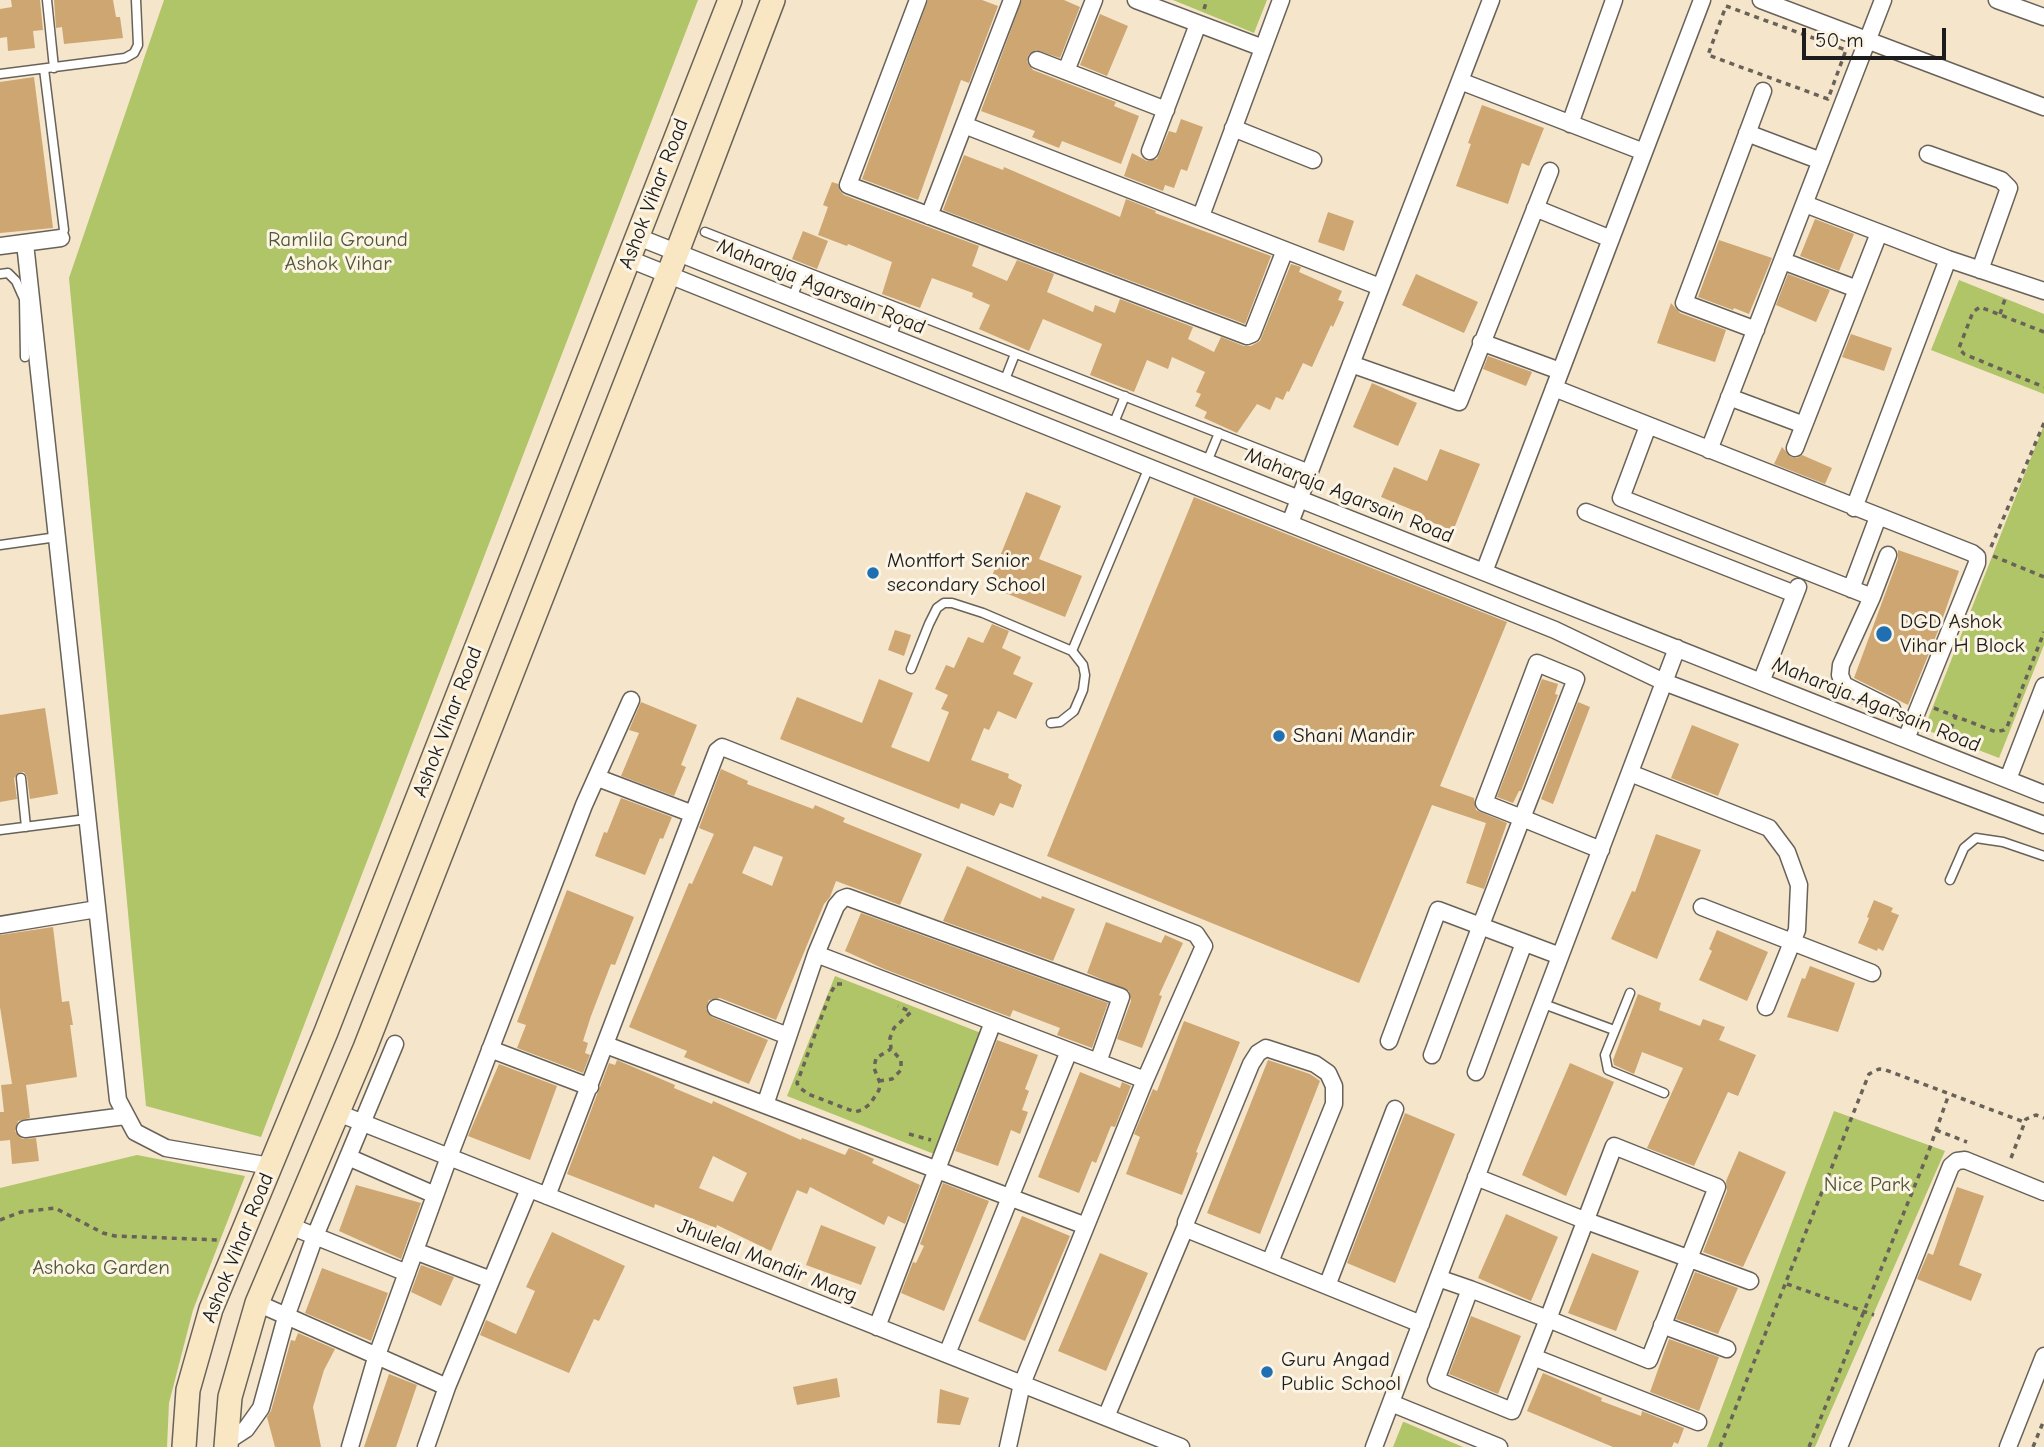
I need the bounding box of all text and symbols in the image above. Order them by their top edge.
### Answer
scale bar [1806,14,1950,58]
text: 50 m [1815,28,1864,52]
street label: Ashok Vihar Road [614,115,694,273]
park label: Ramlila Ground Ashok Vihar [268,227,408,277]
street label: Maharaja Agarsain Road [713,234,929,340]
street label: Maharaja Agarsain Road [1241,443,1457,549]
place label: Montfort Senior secondary School [887,548,1046,598]
marker: Montfort Senior secondary School [865,565,881,581]
place label: DGD Ashok Vihar H Block [1900,609,2025,659]
marker: DGD Ashok Vihar H Block [1874,624,1894,644]
street label: Ashok Vihar Road [408,643,488,801]
street label: Maharaja Agarsain Road [1768,652,1984,758]
place label: Shani Mandir [1293,723,1414,749]
marker: Shani Mandir [1271,728,1287,744]
street label: Ashok Vihar Road [196,1169,280,1327]
park label: Nice Park [1824,1172,1910,1198]
street label: Jhulelal Mandir Marg [673,1213,861,1309]
park label: Ashoka Garden [32,1255,170,1281]
place label: Guru Angad Public School [1281,1347,1401,1397]
marker: Guru Angad Public School [1259,1364,1275,1380]

